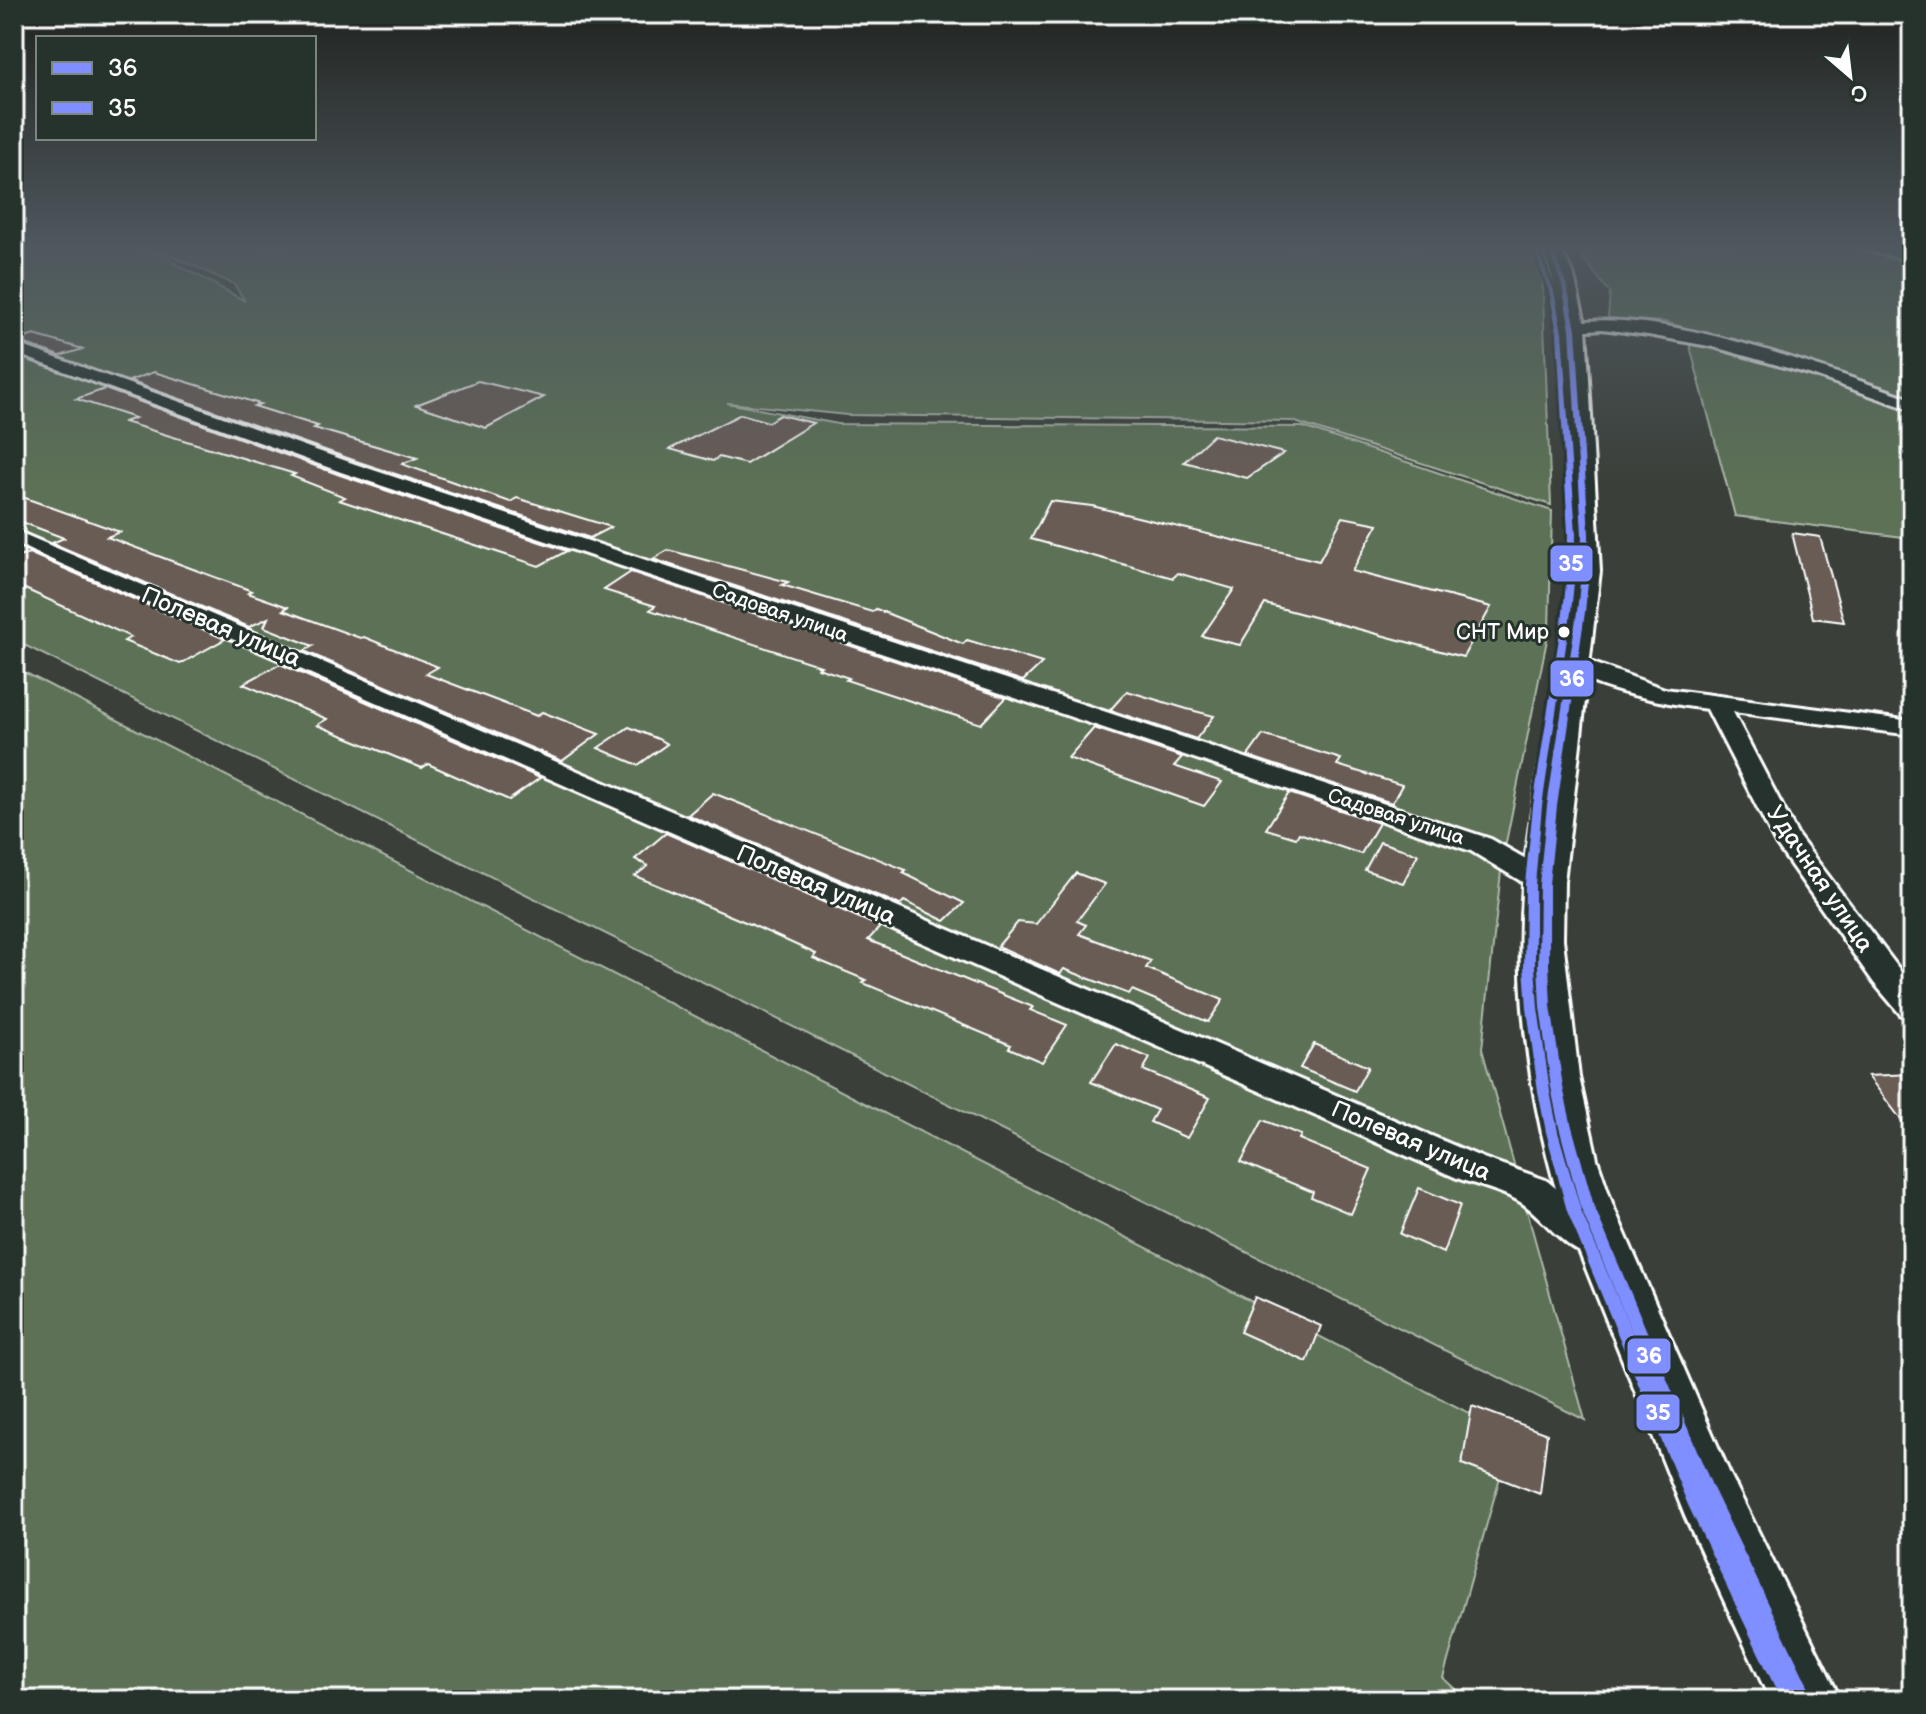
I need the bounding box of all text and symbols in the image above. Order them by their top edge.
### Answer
legend [36,36,316,140]
north arrow [1810,36,1890,116]
text: 36 [108,54,137,83]
text: С [1846,77,1872,108]
text: 35 [108,94,137,123]
line badge: 35 [1549,544,1594,583]
text: 35 [1558,551,1584,578]
street label: Садовая улица [709,579,851,648]
street label: Полевая улица [137,580,305,674]
place label: СНТ Мир [1456,619,1550,646]
marker: СНТ Мир [1556,624,1572,640]
line badge: 36 [1549,659,1595,698]
text: 36 [1559,666,1585,693]
street label: Садовая улица [1325,784,1467,850]
street label: Удачная улица [1760,800,1880,958]
street label: Полевая улица [732,838,900,932]
street label: Полевая улица [1327,1094,1495,1188]
line badge: 36 [1626,1337,1672,1375]
text: 36 [1636,1343,1662,1370]
line badge: 35 [1635,1393,1681,1432]
text: 35 [1645,1400,1671,1427]

